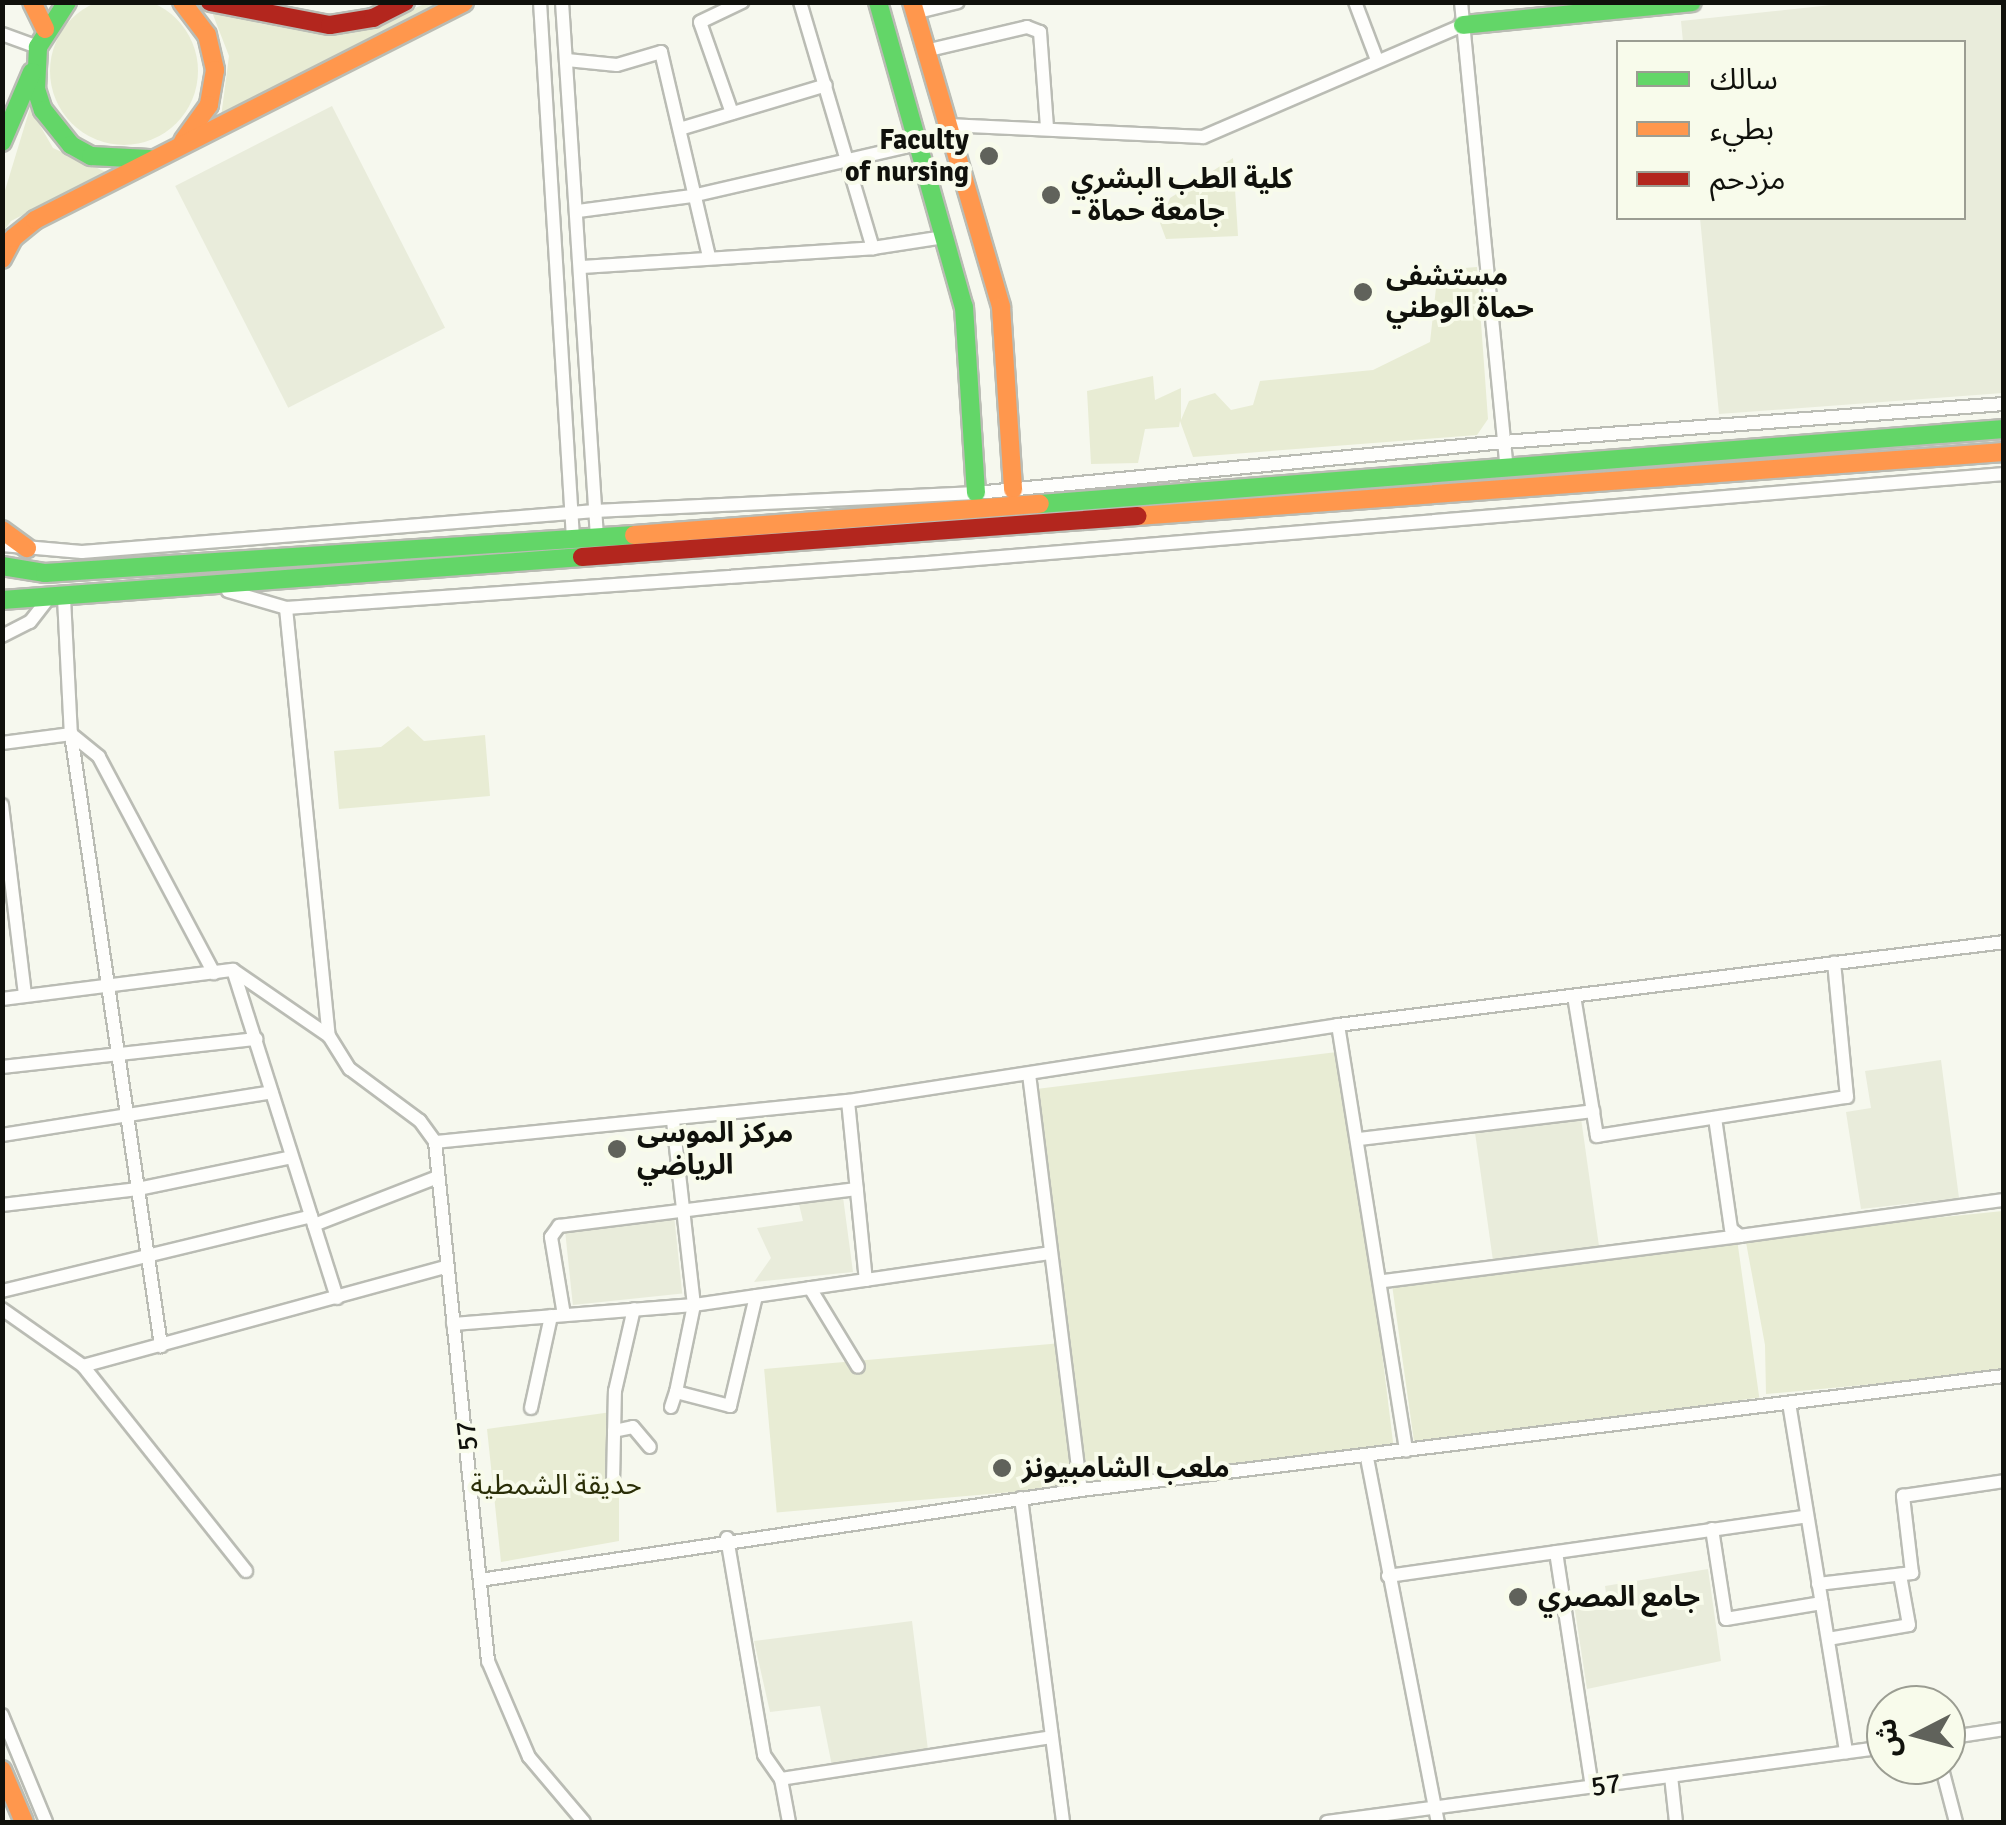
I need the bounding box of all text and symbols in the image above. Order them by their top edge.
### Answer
legend [1616,40,1966,220]
text: سالك [1710,61,1778,98]
text: بطيء [1710,111,1774,148]
place label: Faculty of nursing [845,123,969,189]
marker: Faculty of nursing [978,145,1000,167]
text: مزدحم [1710,161,1786,198]
place label: كلية الطب البشري - جامعة حماة [1071,162,1293,228]
marker: كلية الطب البشري - جامعة حماة [1040,184,1062,206]
place label: مستشفى حماة الوطني [1386,259,1534,325]
marker: مستشفى حماة الوطني [1350,279,1376,305]
place label: مركز الموسى الرياضي [637,1116,793,1182]
marker: مركز الموسى الرياضي [606,1138,628,1160]
street label: 57 [449,1419,485,1453]
place label: ملعب الشامبيونز [1022,1451,1230,1485]
marker: ملعب الشامبيونز [991,1457,1013,1479]
park label: حديقة الشمطية [470,1468,642,1502]
place label: جامع المصري [1538,1580,1700,1614]
marker: جامع المصري [1507,1586,1529,1608]
north arrow [1866,1685,1966,1785]
text: ش [1869,1717,1907,1759]
street label: 57 [1589,1766,1623,1804]

